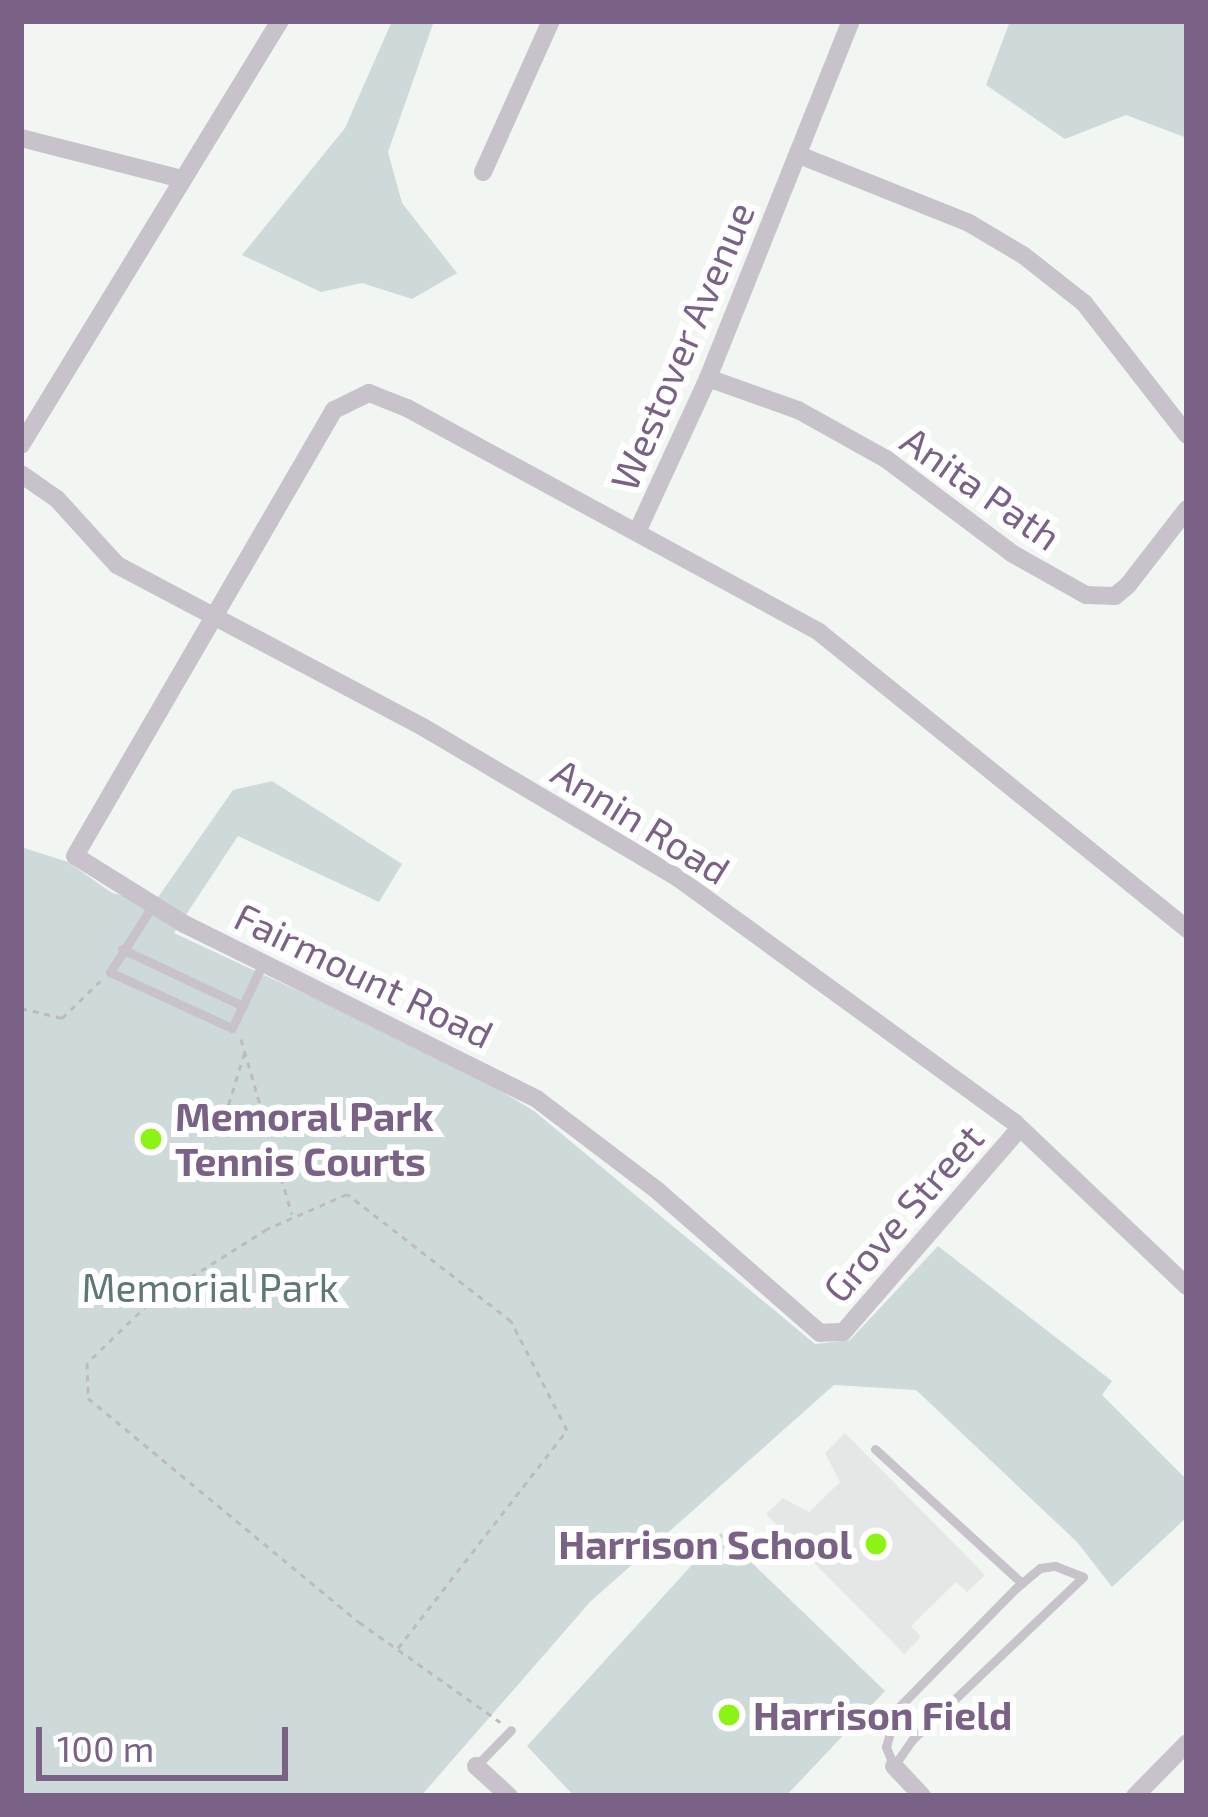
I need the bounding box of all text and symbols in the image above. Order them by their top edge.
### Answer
street label: Westover Avenue [600,194,764,498]
street label: Anita Path [892,416,1070,560]
street label: Annin Road [544,748,738,894]
street label: Fairmount Road [227,892,501,1058]
place label: Memoral Park Tennis Courts [175,1094,435,1185]
street label: Grove Street [813,1115,993,1311]
marker: Memoral Park Tennis Courts [138,1126,164,1152]
park label: Memorial Park [81,1264,339,1310]
place label: Harrison School [558,1521,852,1567]
marker: Harrison School [863,1531,889,1557]
place label: Harrison Field [753,1692,1012,1738]
marker: Harrison Field [716,1702,742,1728]
scale bar [42,1703,294,1777]
text: 100 m [57,1726,154,1769]

